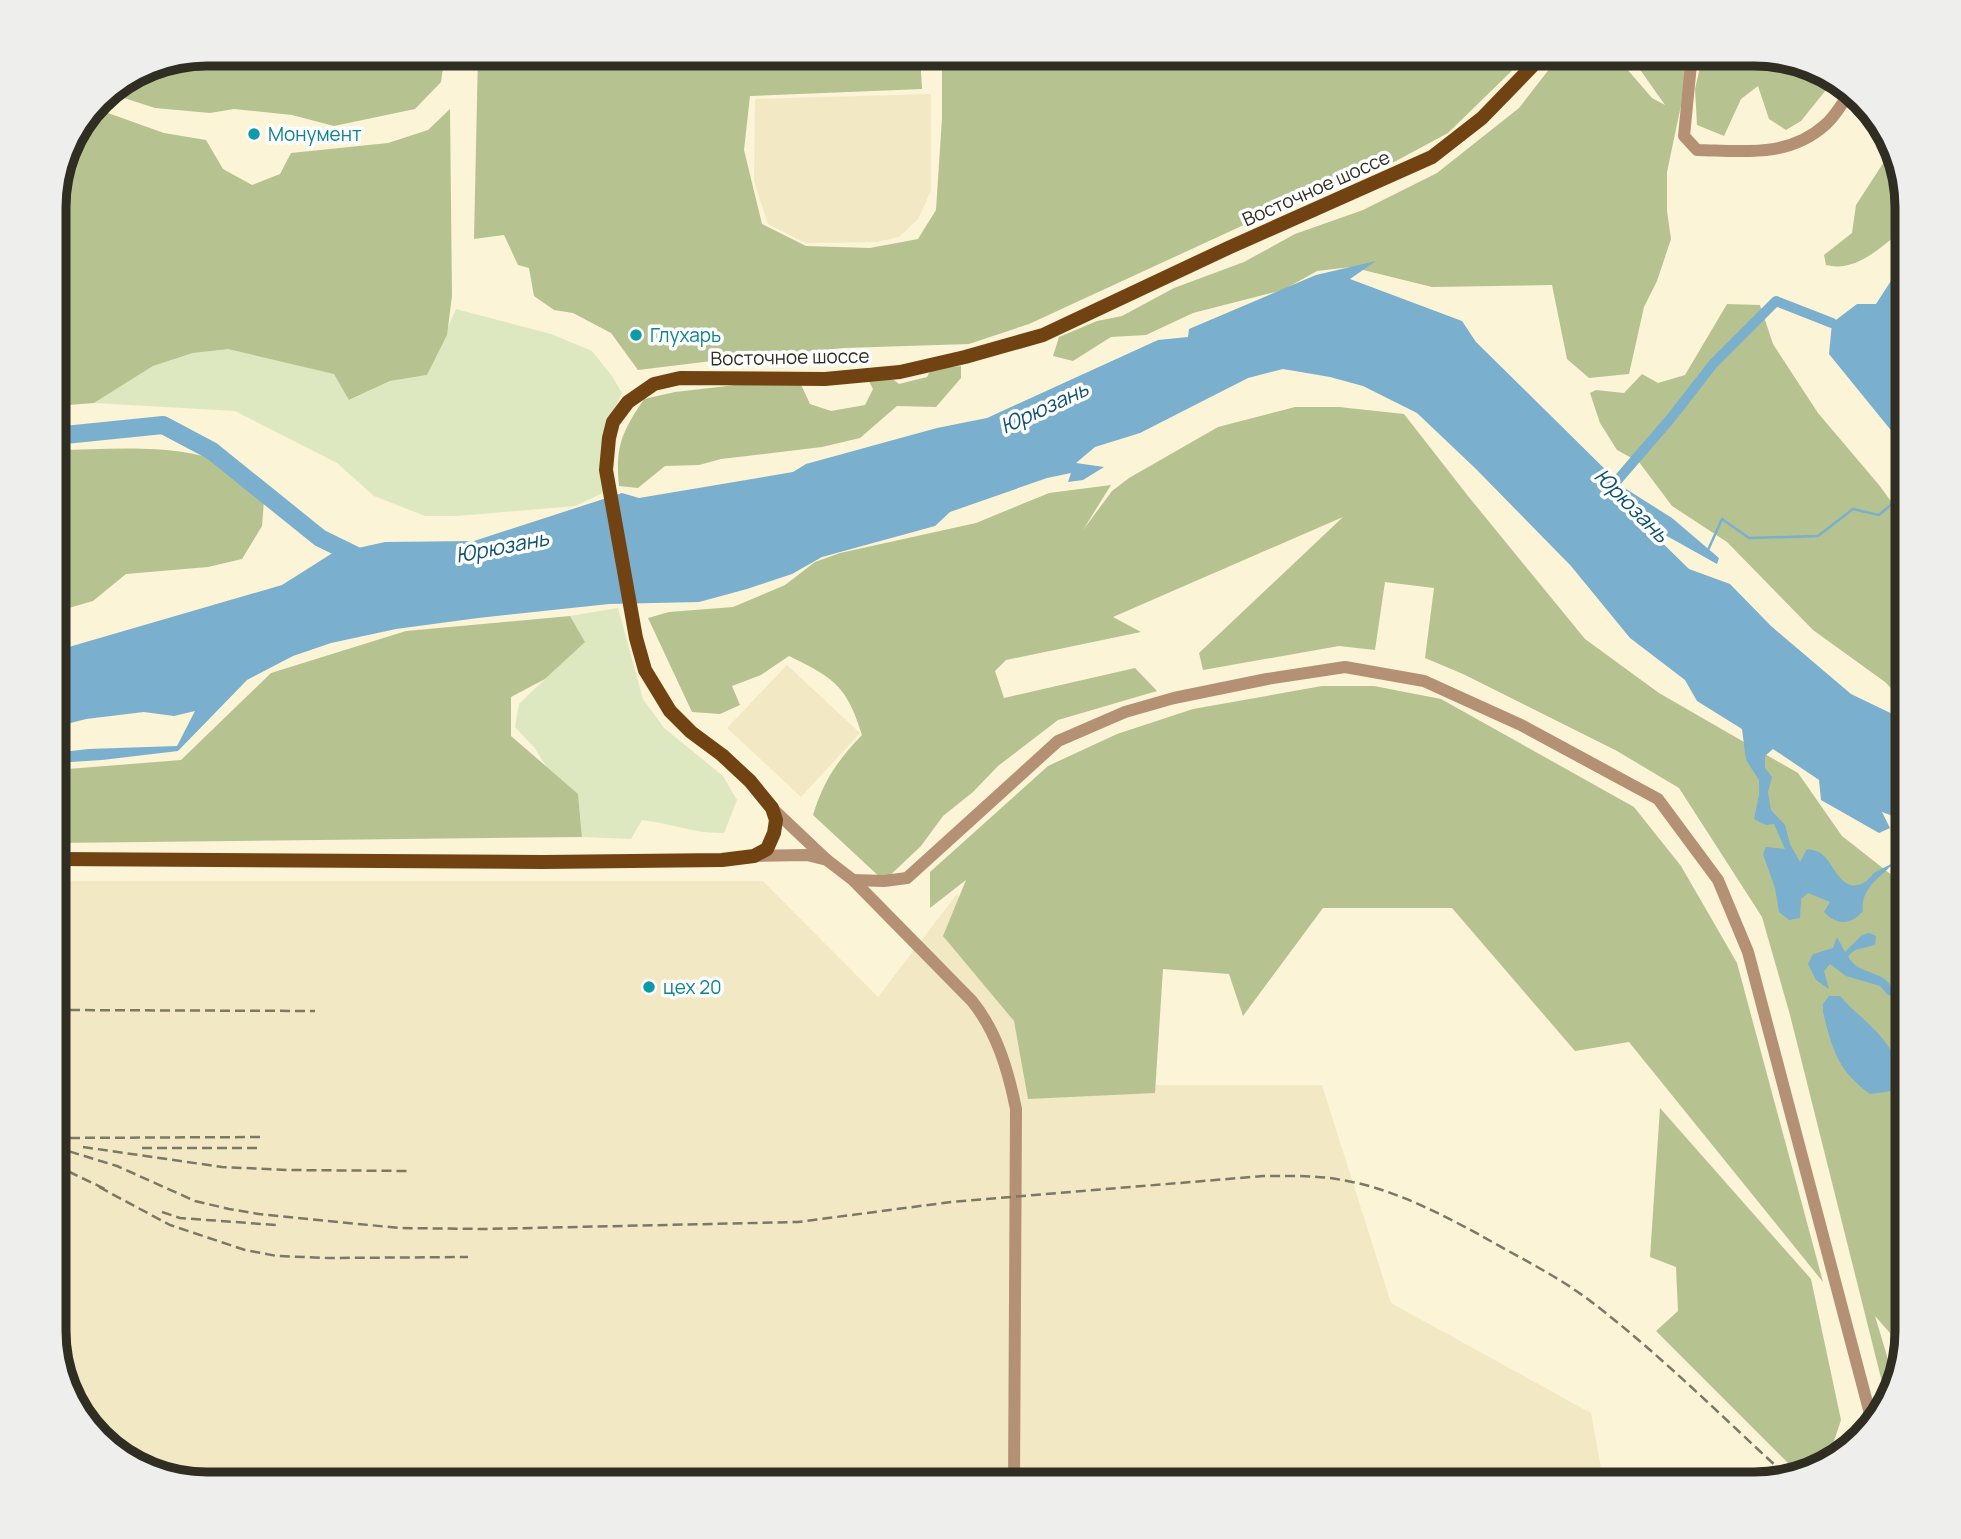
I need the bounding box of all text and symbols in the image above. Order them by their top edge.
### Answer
place label: Монумент [268,121,362,147]
marker: Монумент [246,126,262,142]
street label: Восточное шоссе [1238,144,1394,232]
place label: Глухарь [650,322,721,348]
marker: Глухарь [628,327,644,343]
street label: Восточное шоссе [710,343,870,371]
water label: Юрюзань [995,374,1093,440]
water label: Юрюзань [1589,462,1676,549]
water label: Юрюзань [453,523,552,569]
place label: цех 20 [663,974,722,1000]
marker: цех 20 [641,979,657,995]

